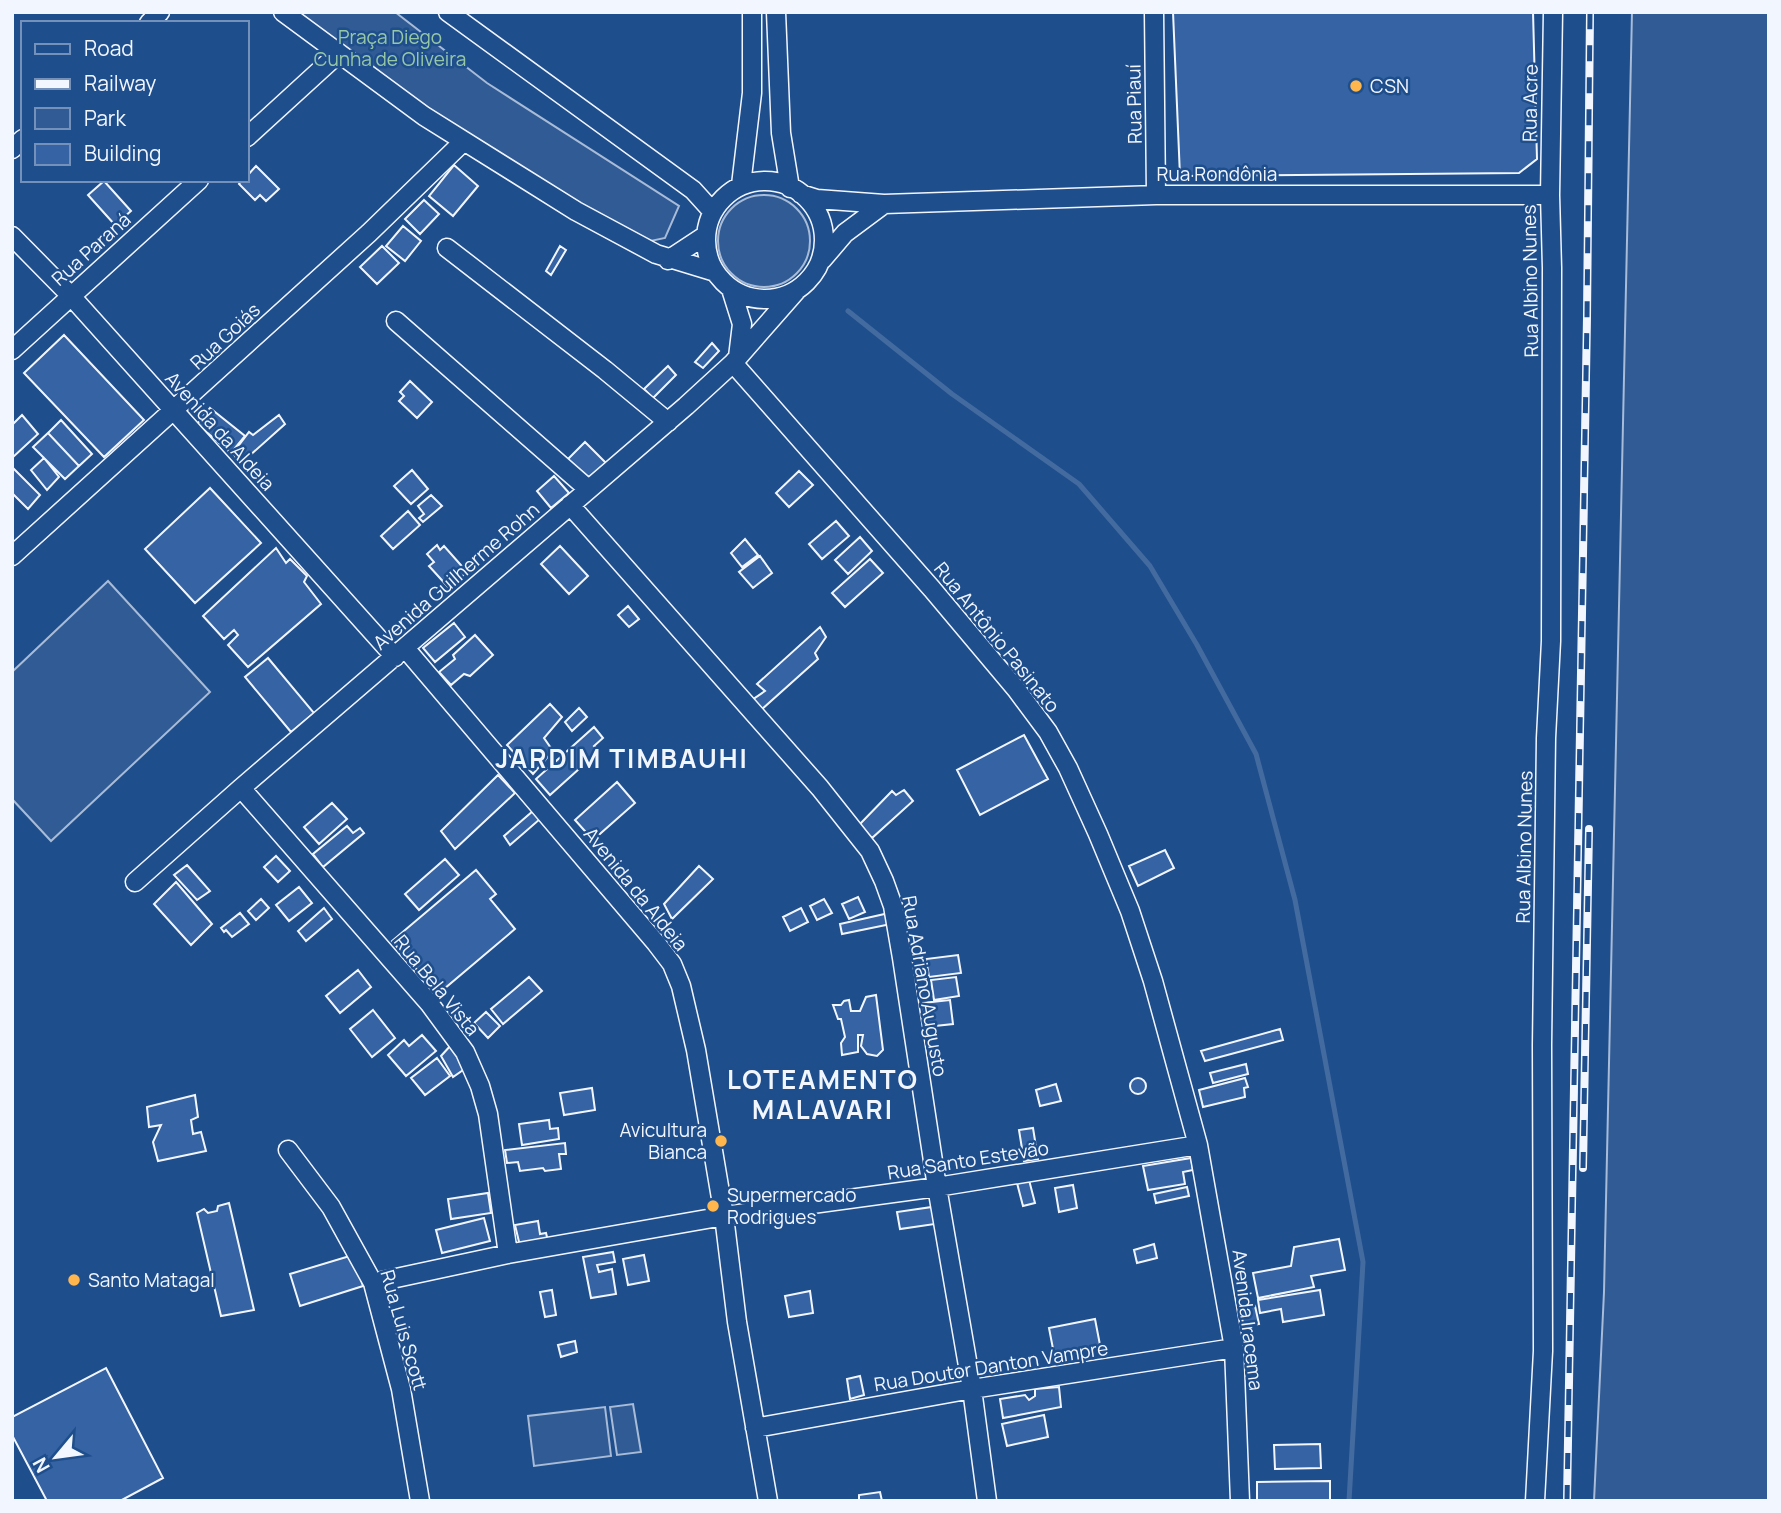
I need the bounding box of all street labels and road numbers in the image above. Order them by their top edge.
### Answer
street label: Rua Piauí [1120,64,1148,144]
street label: Rua Acre [1516,64,1544,142]
street label: Rua Rondônia [1157,161,1277,187]
street label: Rua Albino Nunes [1516,204,1544,358]
street label: Rua Paraná [46,207,136,291]
street label: Rua Goiás [184,297,266,375]
street label: Avenida da Aldeia [159,366,281,496]
street label: Avenida Guilherme Rohn [367,497,545,655]
street label: Rua Antônio Pasinato [928,556,1066,718]
street label: Rua Albino Nunes [1510,770,1538,924]
street label: Avenida da Aldeia [578,822,694,956]
street label: Rua Adriano Augusto [896,893,954,1079]
street label: Rua Bela Vista [388,929,486,1041]
street label: Rua Santo Estevão [885,1134,1051,1186]
street label: Avenida Iracema [1226,1248,1270,1392]
street label: Rua Luis Scott [374,1267,434,1393]
street label: Rua Doutor Danton Vampre [872,1335,1110,1397]

